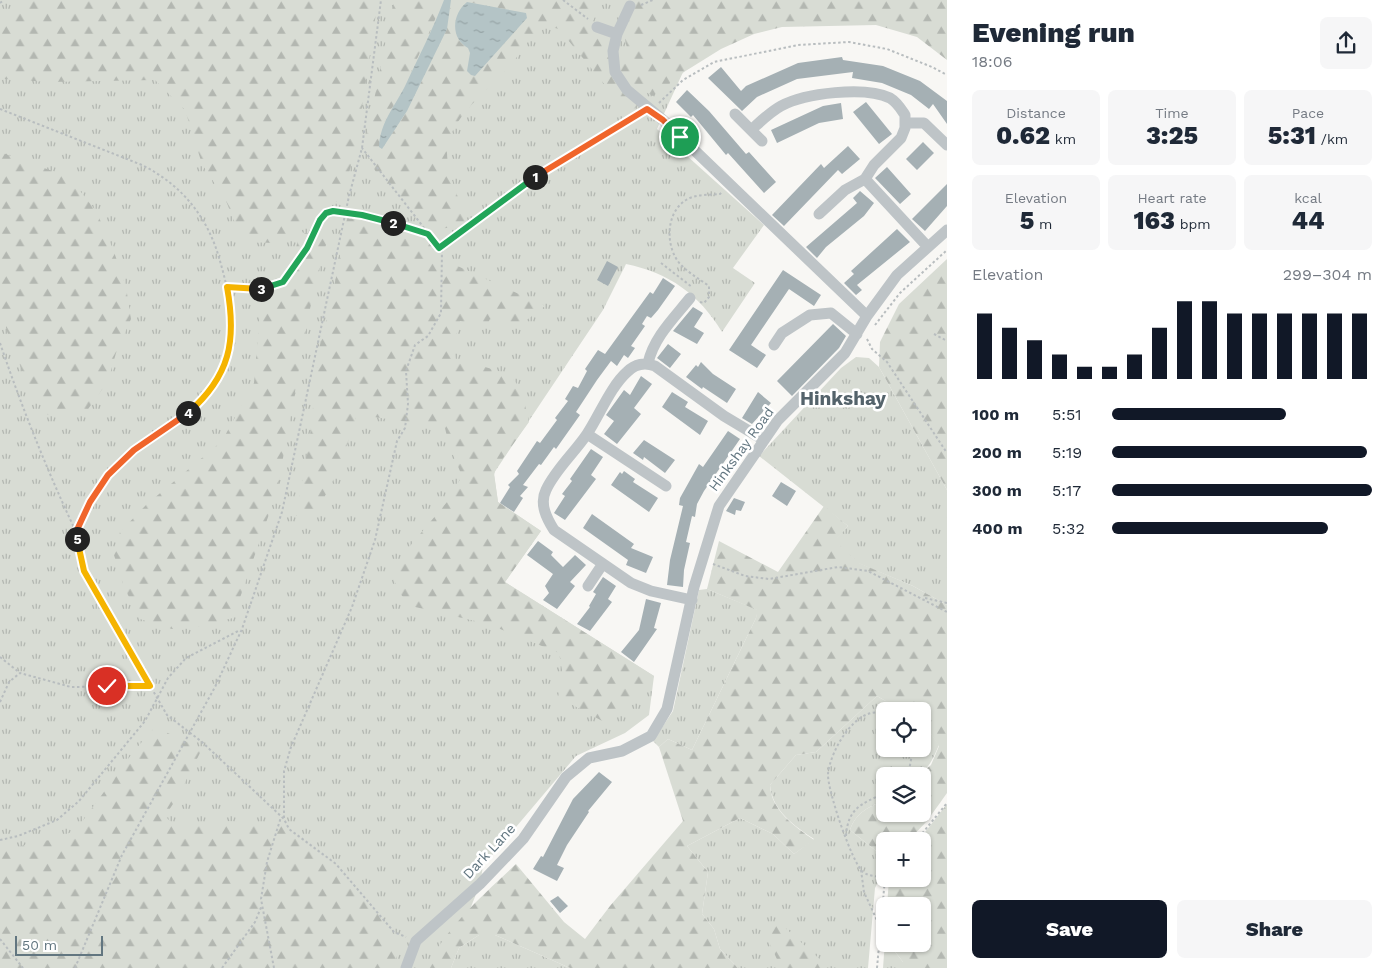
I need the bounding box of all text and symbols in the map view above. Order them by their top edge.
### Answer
text: Evening run [972,16,1135,49]
button: share [1320,17,1372,69]
text: 18:06 [972,52,1013,71]
text: Distance [1006,105,1066,121]
text: Time [1155,105,1189,121]
text: Pace [1292,105,1324,121]
pin [659,116,701,158]
text: 0.62 [996,121,1050,150]
text: 3:25 [1146,121,1198,150]
text: 5:31 [1268,121,1316,150]
icon: arrive [666,123,694,151]
text: km [1050,131,1076,147]
text: /km [1316,131,1348,147]
pin: 1 [522,164,548,190]
text: 1 [532,169,539,185]
text: Elevation [1005,190,1067,206]
text: Heart rate [1137,190,1207,206]
text: kcal [1294,190,1322,206]
text: 5 [1020,206,1034,235]
text: 163 [1133,206,1175,235]
text: 44 [1292,206,1324,235]
pin: 2 [380,210,406,236]
text: 2 [389,215,398,231]
text: m [1034,216,1052,232]
text: bpm [1175,216,1211,232]
text: Elevation [972,265,1043,284]
text: 299–304 m [1283,265,1372,284]
pin: 3 [248,276,274,302]
text: 3 [257,281,266,297]
district label: Hinkshay [800,387,886,410]
pin: 4 [176,400,200,426]
street label: Hinkshay Road [705,404,777,494]
text: 4 [184,405,193,421]
text: 100 m [972,405,1019,424]
text: 5:51 [1052,405,1082,424]
text: 200 m [972,443,1022,462]
text: 5:19 [1052,443,1082,462]
text: 300 m [972,481,1022,500]
text: 5:17 [1052,481,1081,500]
text: 400 m [972,519,1023,538]
text: 5:32 [1052,519,1085,538]
pin: 5 [64,526,90,552]
text: 5 [73,531,82,547]
pin [86,665,128,707]
icon: check [93,672,121,700]
map controls [876,702,931,952]
button: locate [876,702,931,757]
button: layers [876,767,931,822]
street label: Dark Lane [460,820,518,882]
button: + [876,832,931,887]
button: − [876,897,931,952]
button: Save [972,900,1167,958]
button: Share [1177,900,1372,958]
scale bar [15,933,102,956]
text: 50 m [22,937,57,953]

